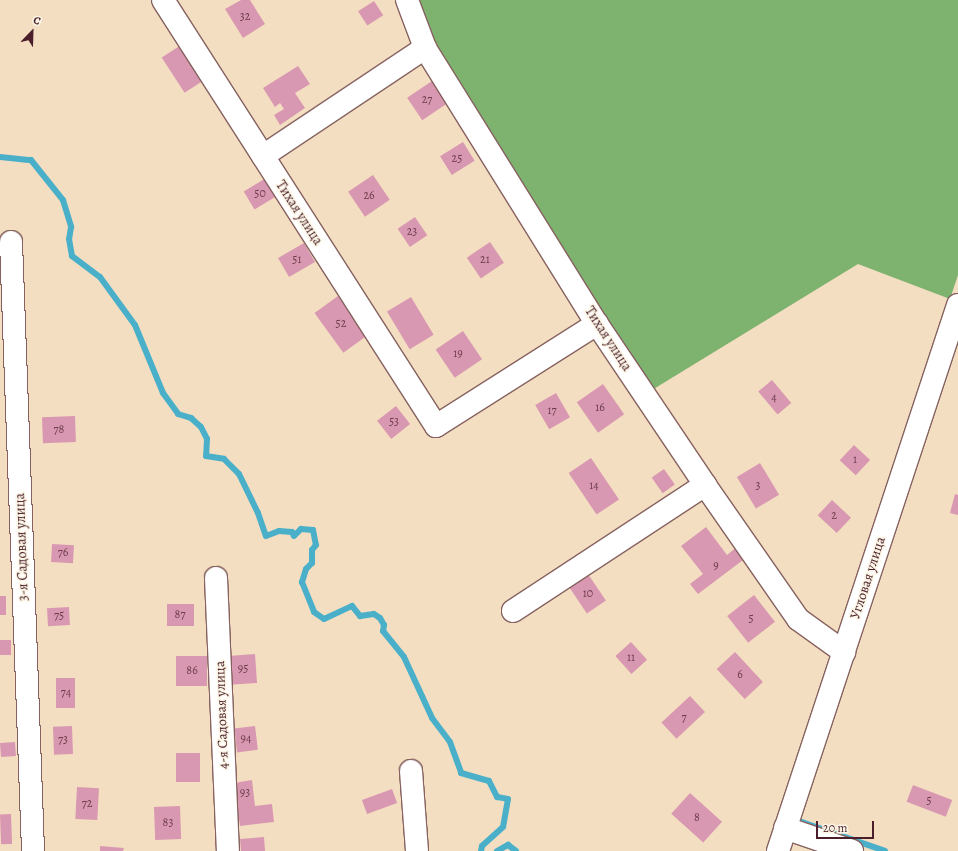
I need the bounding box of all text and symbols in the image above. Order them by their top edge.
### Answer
house number: 32 [240,10,250,24]
north arrow [12,12,52,52]
text: С [31,12,43,29]
house number: 27 [422,93,432,107]
house number: 25 [452,152,462,166]
street label: Тихая улица [272,177,326,249]
house number: 50 [254,187,266,201]
house number: 26 [363,189,375,203]
house number: 23 [407,225,417,239]
house number: 51 [292,253,302,267]
house number: 21 [480,253,490,267]
street label: Тихая улица [581,303,635,375]
house number: 52 [336,317,346,331]
house number: 19 [453,347,463,361]
house number: 4 [771,391,777,405]
house number: 16 [595,401,605,415]
house number: 17 [547,404,557,418]
house number: 53 [389,415,399,429]
house number: 78 [54,423,64,437]
house number: 1 [853,453,857,467]
house number: 14 [589,479,599,493]
house number: 3 [756,479,760,493]
street label: 3-я Садовая улица [12,493,32,601]
house number: 2 [831,509,837,523]
street label: Угловая улица [847,535,889,621]
house number: 76 [58,546,68,560]
house number: 9 [713,559,719,573]
house number: 10 [583,587,593,601]
house number: 87 [175,608,185,622]
house number: 75 [54,609,64,623]
house number: 5 [748,612,754,626]
house number: 11 [627,651,635,665]
street label: 4-я Садовая улица [212,661,232,769]
house number: 95 [238,662,248,676]
house number: 86 [186,664,198,678]
house number: 6 [737,668,743,682]
house number: 74 [61,686,71,700]
house number: 7 [681,711,687,725]
house number: 94 [241,732,251,746]
house number: 73 [58,733,68,747]
house number: 93 [240,786,250,800]
house number: 5 [926,794,932,808]
house number: 72 [82,797,92,811]
house number: 8 [694,811,700,825]
scale bar [818,813,876,839]
house number: 83 [163,816,173,830]
text: 20 m [823,820,847,836]

